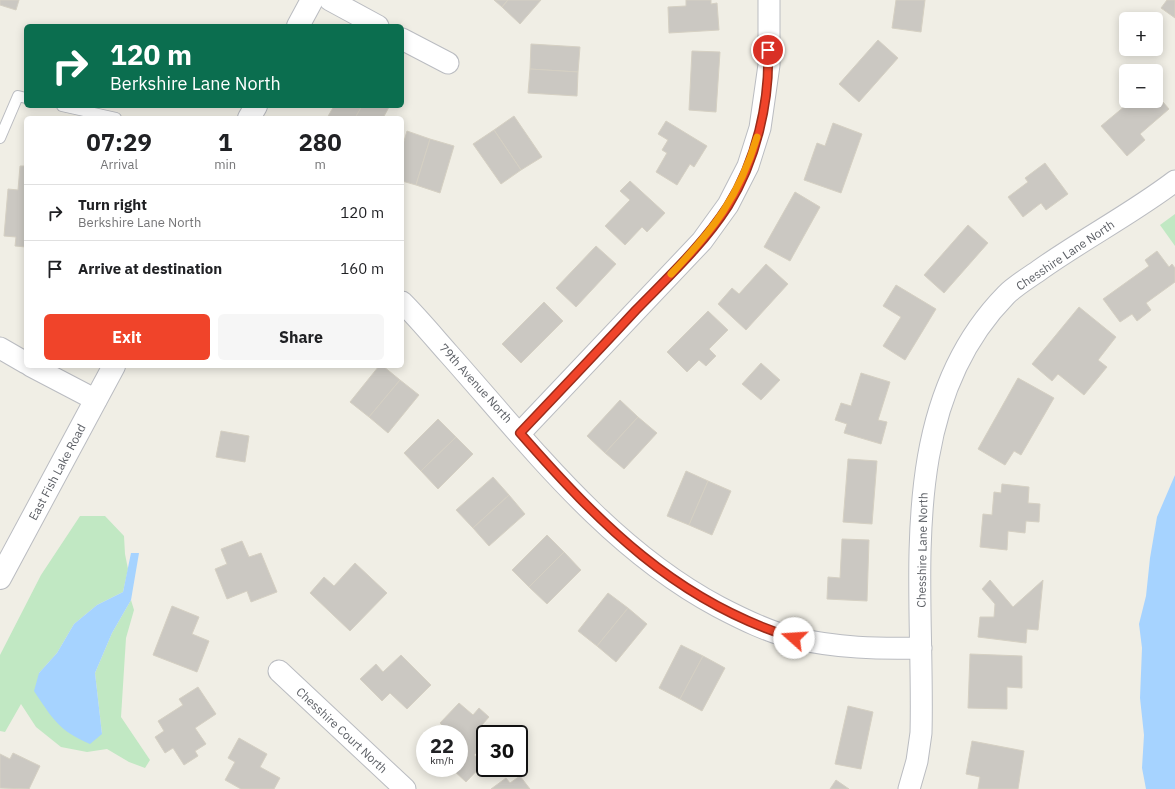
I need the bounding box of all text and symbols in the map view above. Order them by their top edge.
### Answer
map controls [1119,12,1163,108]
button: + [1119,12,1163,56]
pin [751,33,785,67]
text: 120 m [110,36,192,73]
icon: arrive [757,39,779,61]
icon: right [44,40,96,92]
button: − [1119,64,1163,108]
text: Berkshire Lane North [110,72,281,95]
text: 07:29 [86,126,152,158]
text: 1 [218,126,232,158]
text: 280 [298,126,342,158]
text: Arrival [100,156,138,173]
text: min [214,156,236,173]
text: m [314,156,326,173]
text: Turn right [78,195,147,214]
icon: right [44,202,66,224]
text: 120 m [340,203,384,222]
text: Berkshire Lane North [78,214,201,231]
street label: Chesshire Lane North [1013,217,1117,293]
icon: arrive [44,258,66,280]
text: Arrive at destination [78,259,222,278]
text: 160 m [340,259,384,278]
button: Exit [44,314,210,360]
button: Share [218,314,384,360]
street label: 79th Avenue North [436,340,516,426]
street label: East Fish Lake Road [25,421,89,523]
street label: Chesshire Lane North [913,492,931,608]
position arrow [773,617,815,659]
street label: Chesshire Court North [293,684,391,776]
speed limit sign: 30 [476,725,528,777]
text: 22 [430,732,454,759]
text: km/h [430,754,454,767]

